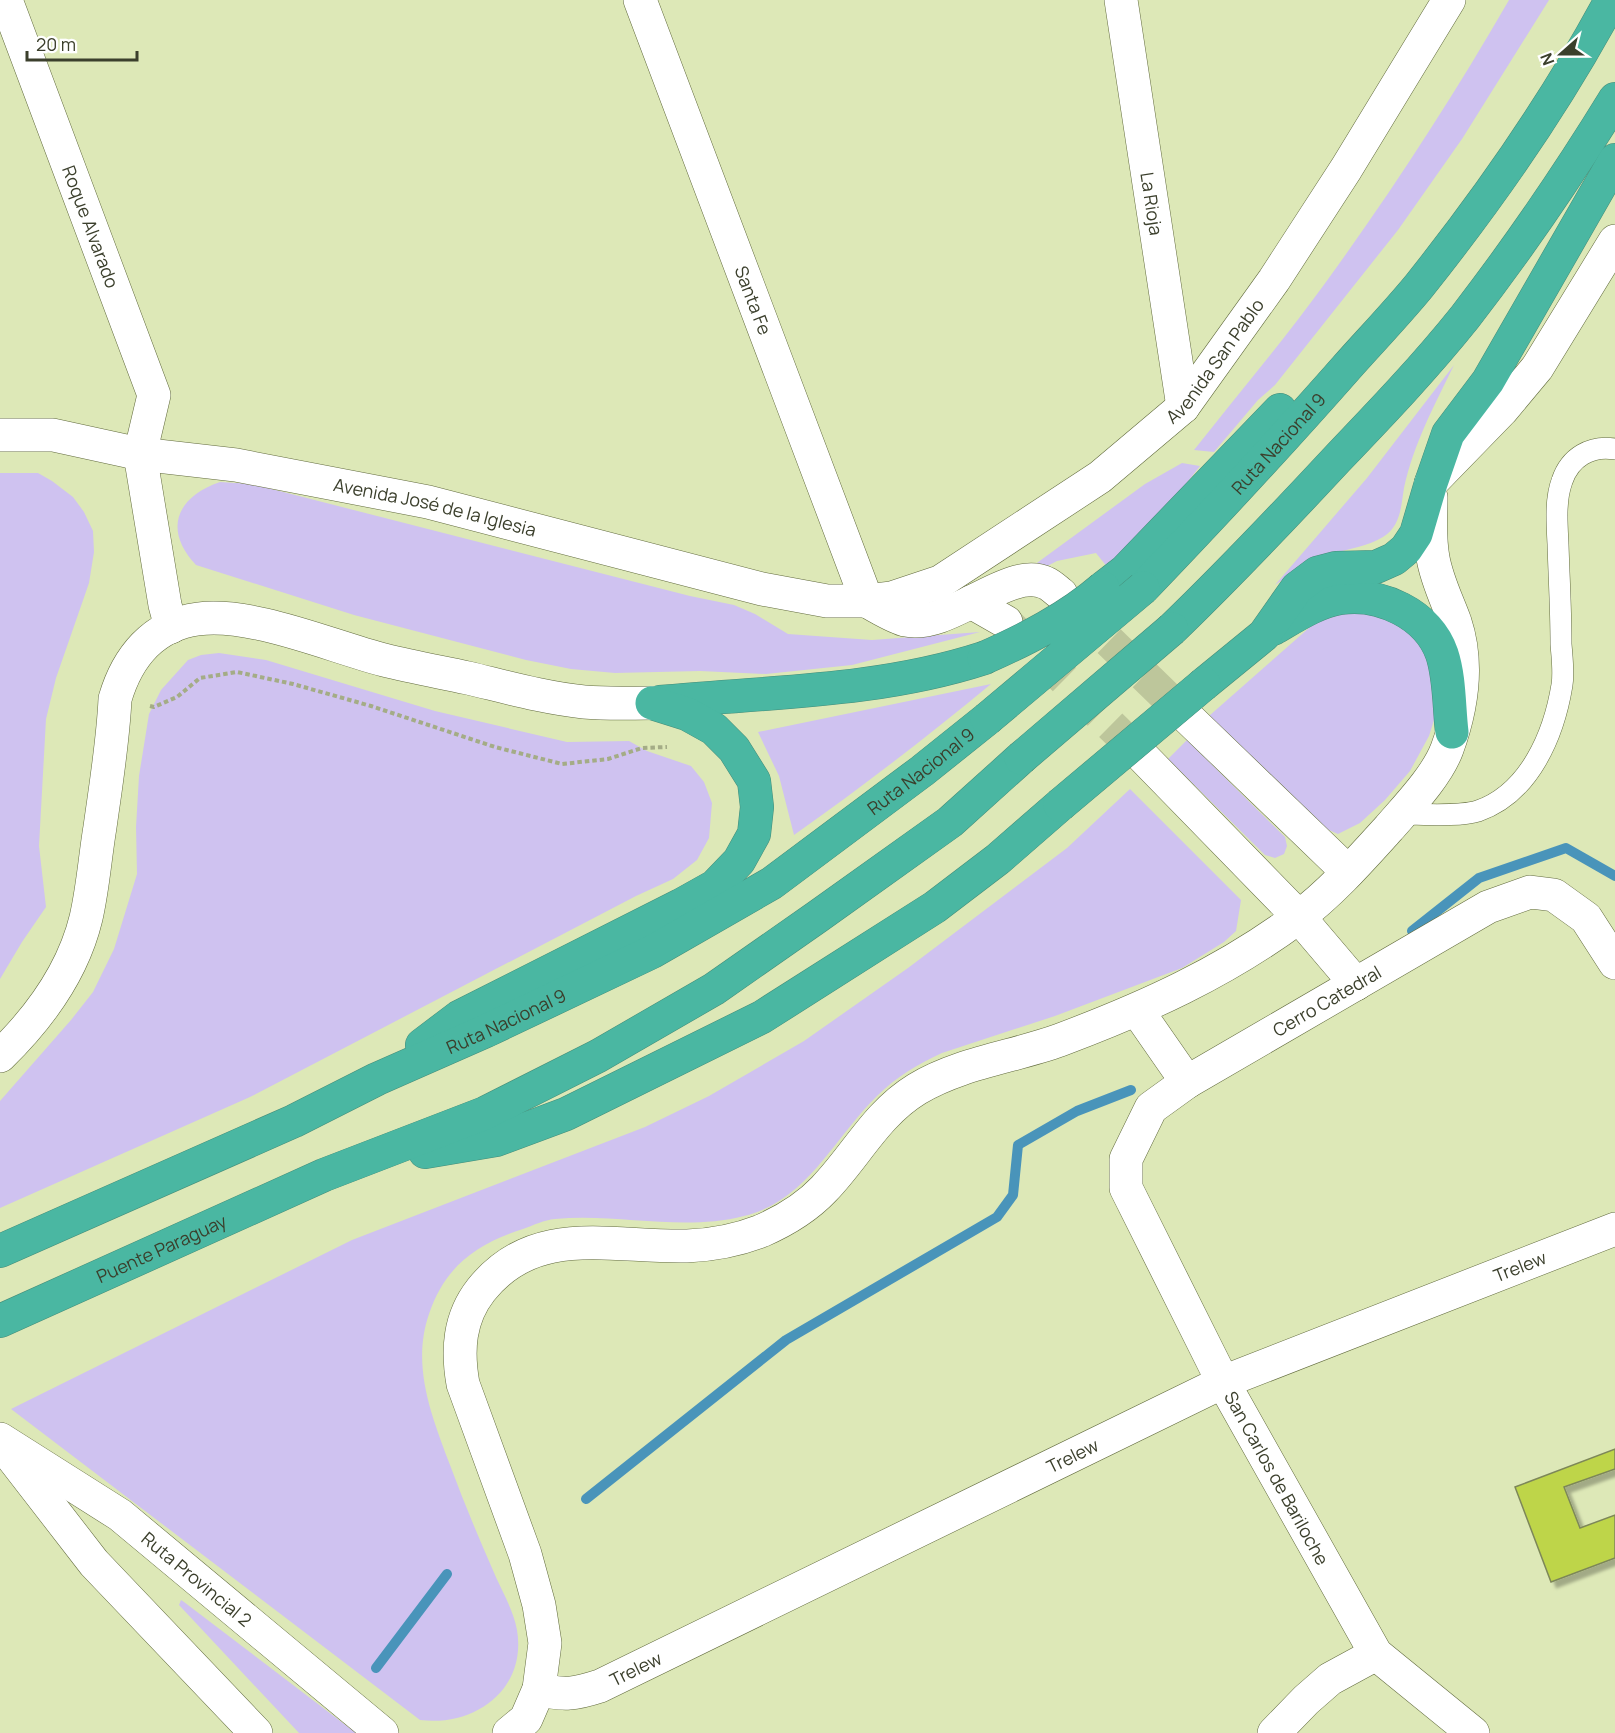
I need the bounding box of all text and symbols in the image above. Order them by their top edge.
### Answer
scale bar [27,24,136,62]
north arrow [1531,24,1591,84]
text: 20 m [36,32,76,56]
text: N [1535,50,1559,69]
street label: Roque Alvarado [57,162,125,291]
street label: La Rioja [1135,170,1169,237]
street label: Santa Fe [729,262,777,338]
street label: Avenida San Pablo [1160,294,1269,429]
street label: Ruta Nacional 9 [1226,387,1331,499]
street label: Avenida José de la Iglesia [332,472,539,542]
street label: Ruta Nacional 9 [862,722,979,820]
street label: Cerro Catedral [1268,960,1385,1042]
street label: Ruta Nacional 9 [442,983,570,1059]
street label: Puente Paraguay [92,1208,231,1288]
street label: Trelew [1490,1245,1550,1287]
street label: San Carlos de Bariloche [1219,1387,1335,1569]
street label: Trelew [1043,1433,1103,1478]
street label: Ruta Provincial 2 [137,1526,257,1632]
street label: Trelew [606,1646,666,1691]

